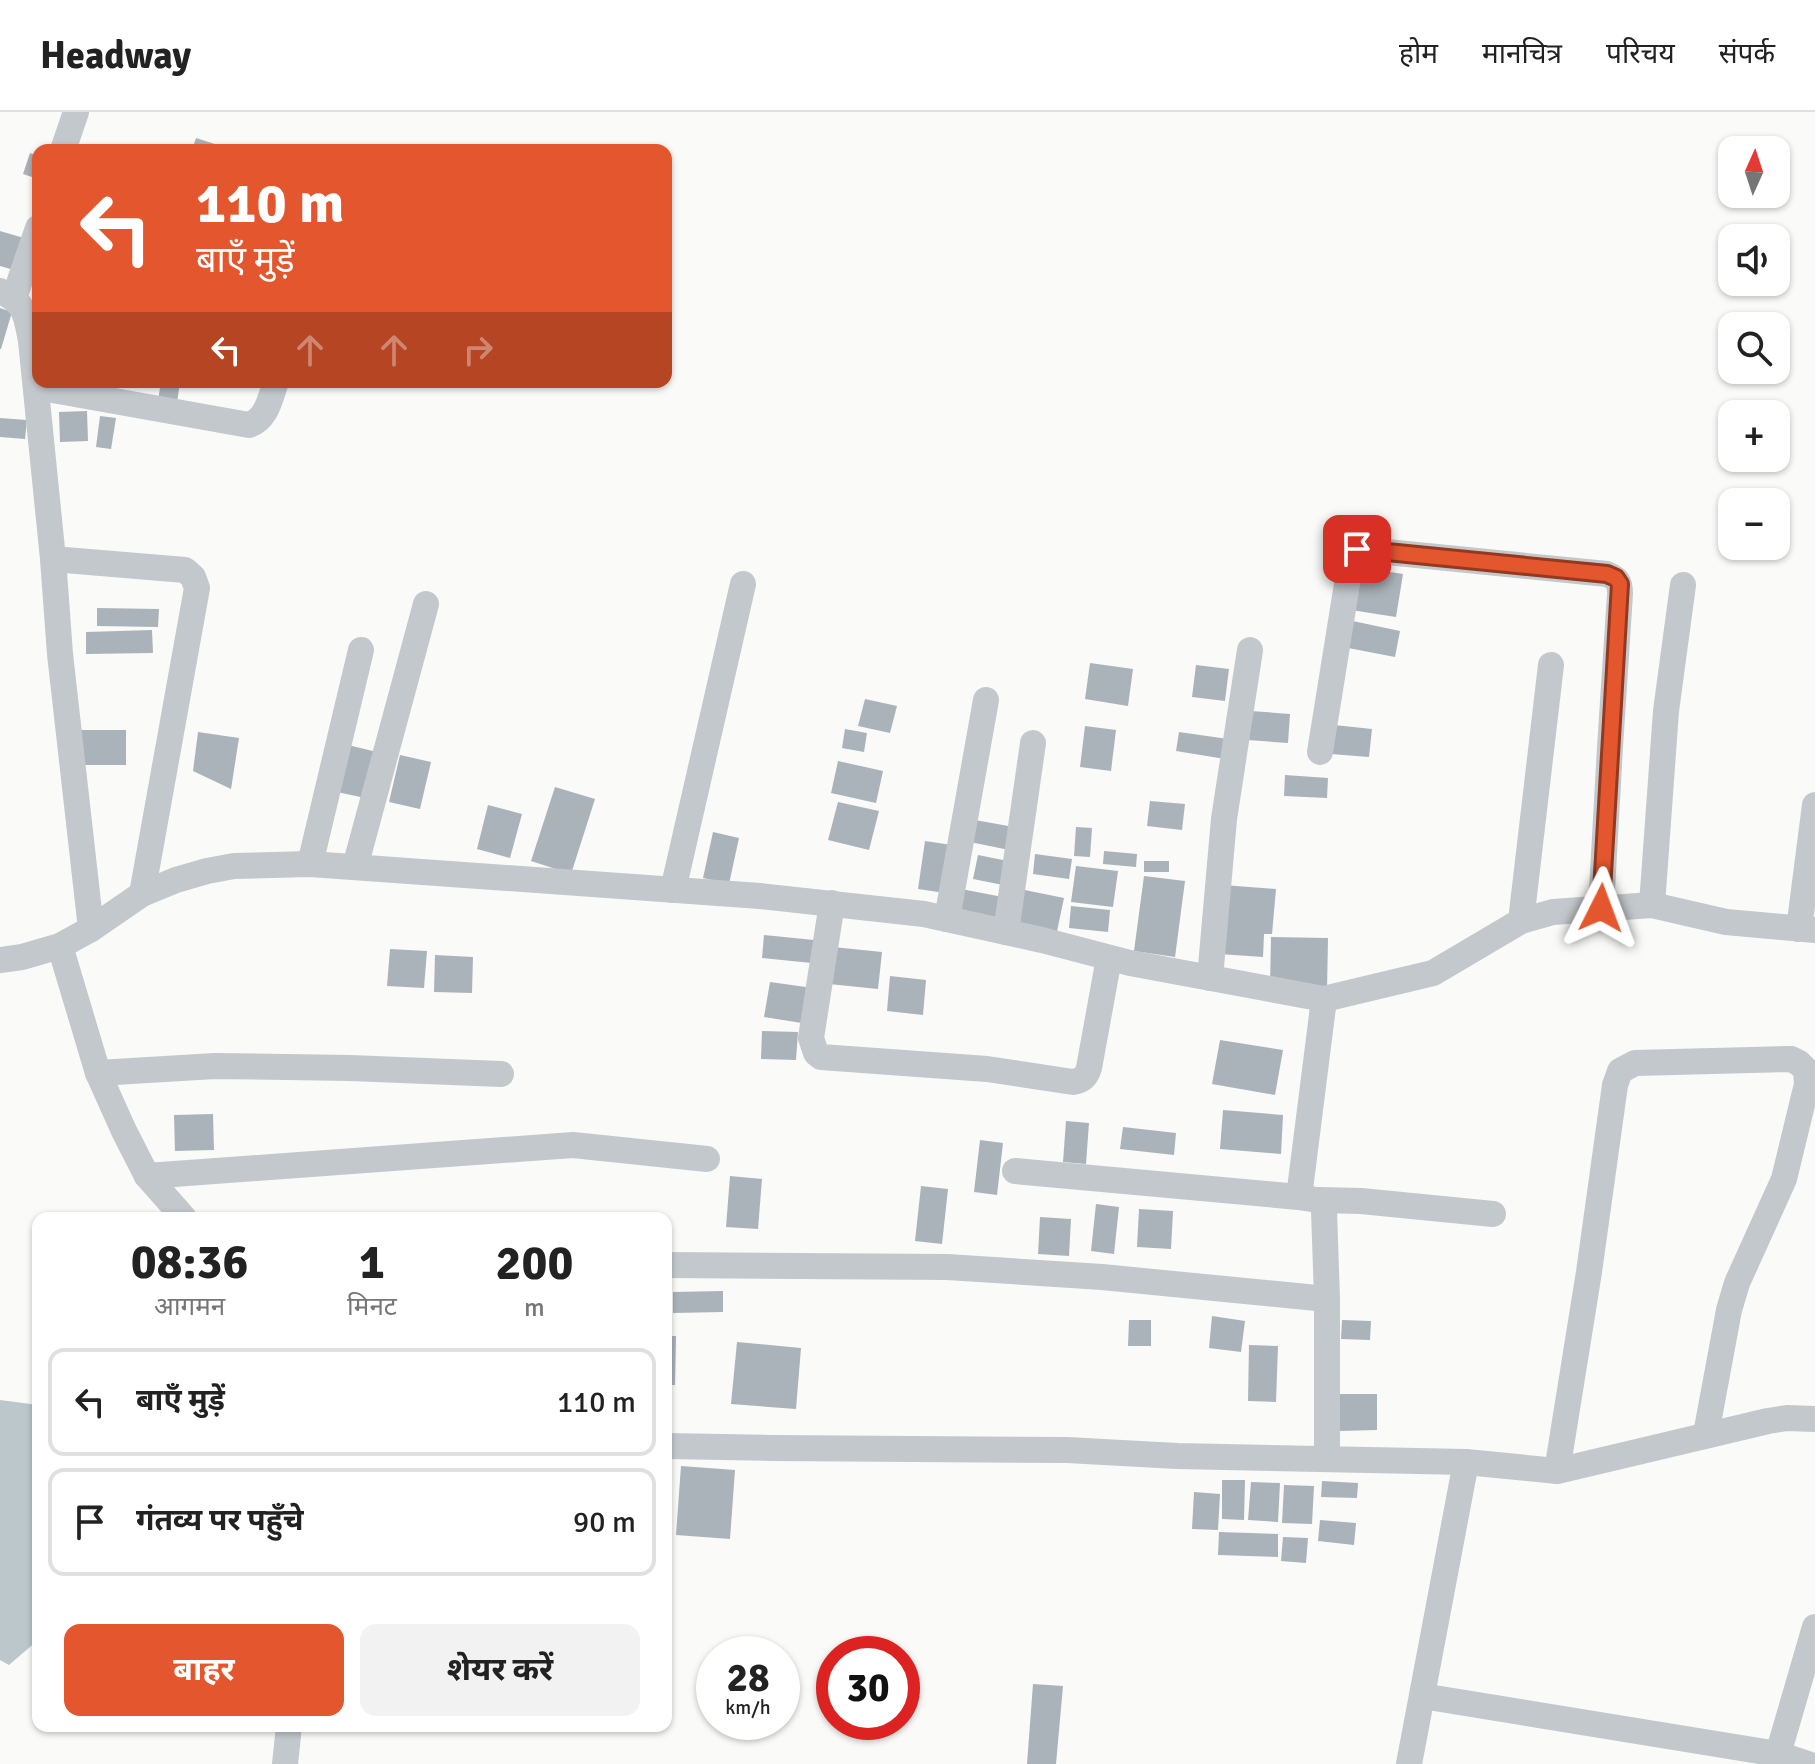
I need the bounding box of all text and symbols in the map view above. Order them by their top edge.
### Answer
text: Headway [40,32,191,79]
text: होम [1399,37,1438,71]
text: मानचित्र [1482,37,1562,71]
text: परिचय [1606,37,1675,71]
text: संपर्क [1719,37,1775,71]
north arrow [1718,136,1790,208]
map controls [1718,136,1790,560]
text: 110 m [196,169,344,238]
icon: left [64,176,168,280]
button: sound [1718,224,1790,296]
text: बाएँ मुड़ें [196,238,295,283]
button: search [1718,312,1790,384]
icon: left [204,328,248,372]
icon: ahead [288,328,332,372]
icon: ahead [372,328,416,372]
icon: right [456,328,500,372]
button: + [1718,400,1790,472]
button: − [1718,488,1790,560]
pin [1323,515,1391,583]
icon: arrive [1335,527,1379,571]
position arrow [1559,866,1643,950]
text: 08:36 [131,1233,248,1292]
text: 1 [359,1233,385,1292]
text: 200 [496,1234,573,1293]
text: आगमन [154,1291,225,1323]
text: मिनट [347,1291,397,1323]
text: m [524,1292,545,1324]
icon: left [68,1380,112,1424]
text: बाएँ मुड़ें [136,1382,225,1419]
text: 110 m [557,1384,636,1421]
icon: arrive [68,1500,112,1544]
text: गंतव्य पर पहुँचे [136,1502,303,1539]
text: 90 m [573,1504,636,1541]
button: बाहर [64,1624,344,1716]
button: शेयर करें [360,1624,640,1716]
speed limit sign: 30 [816,1636,920,1740]
text: 28 [726,1653,770,1703]
text: km/h [725,1695,771,1720]

